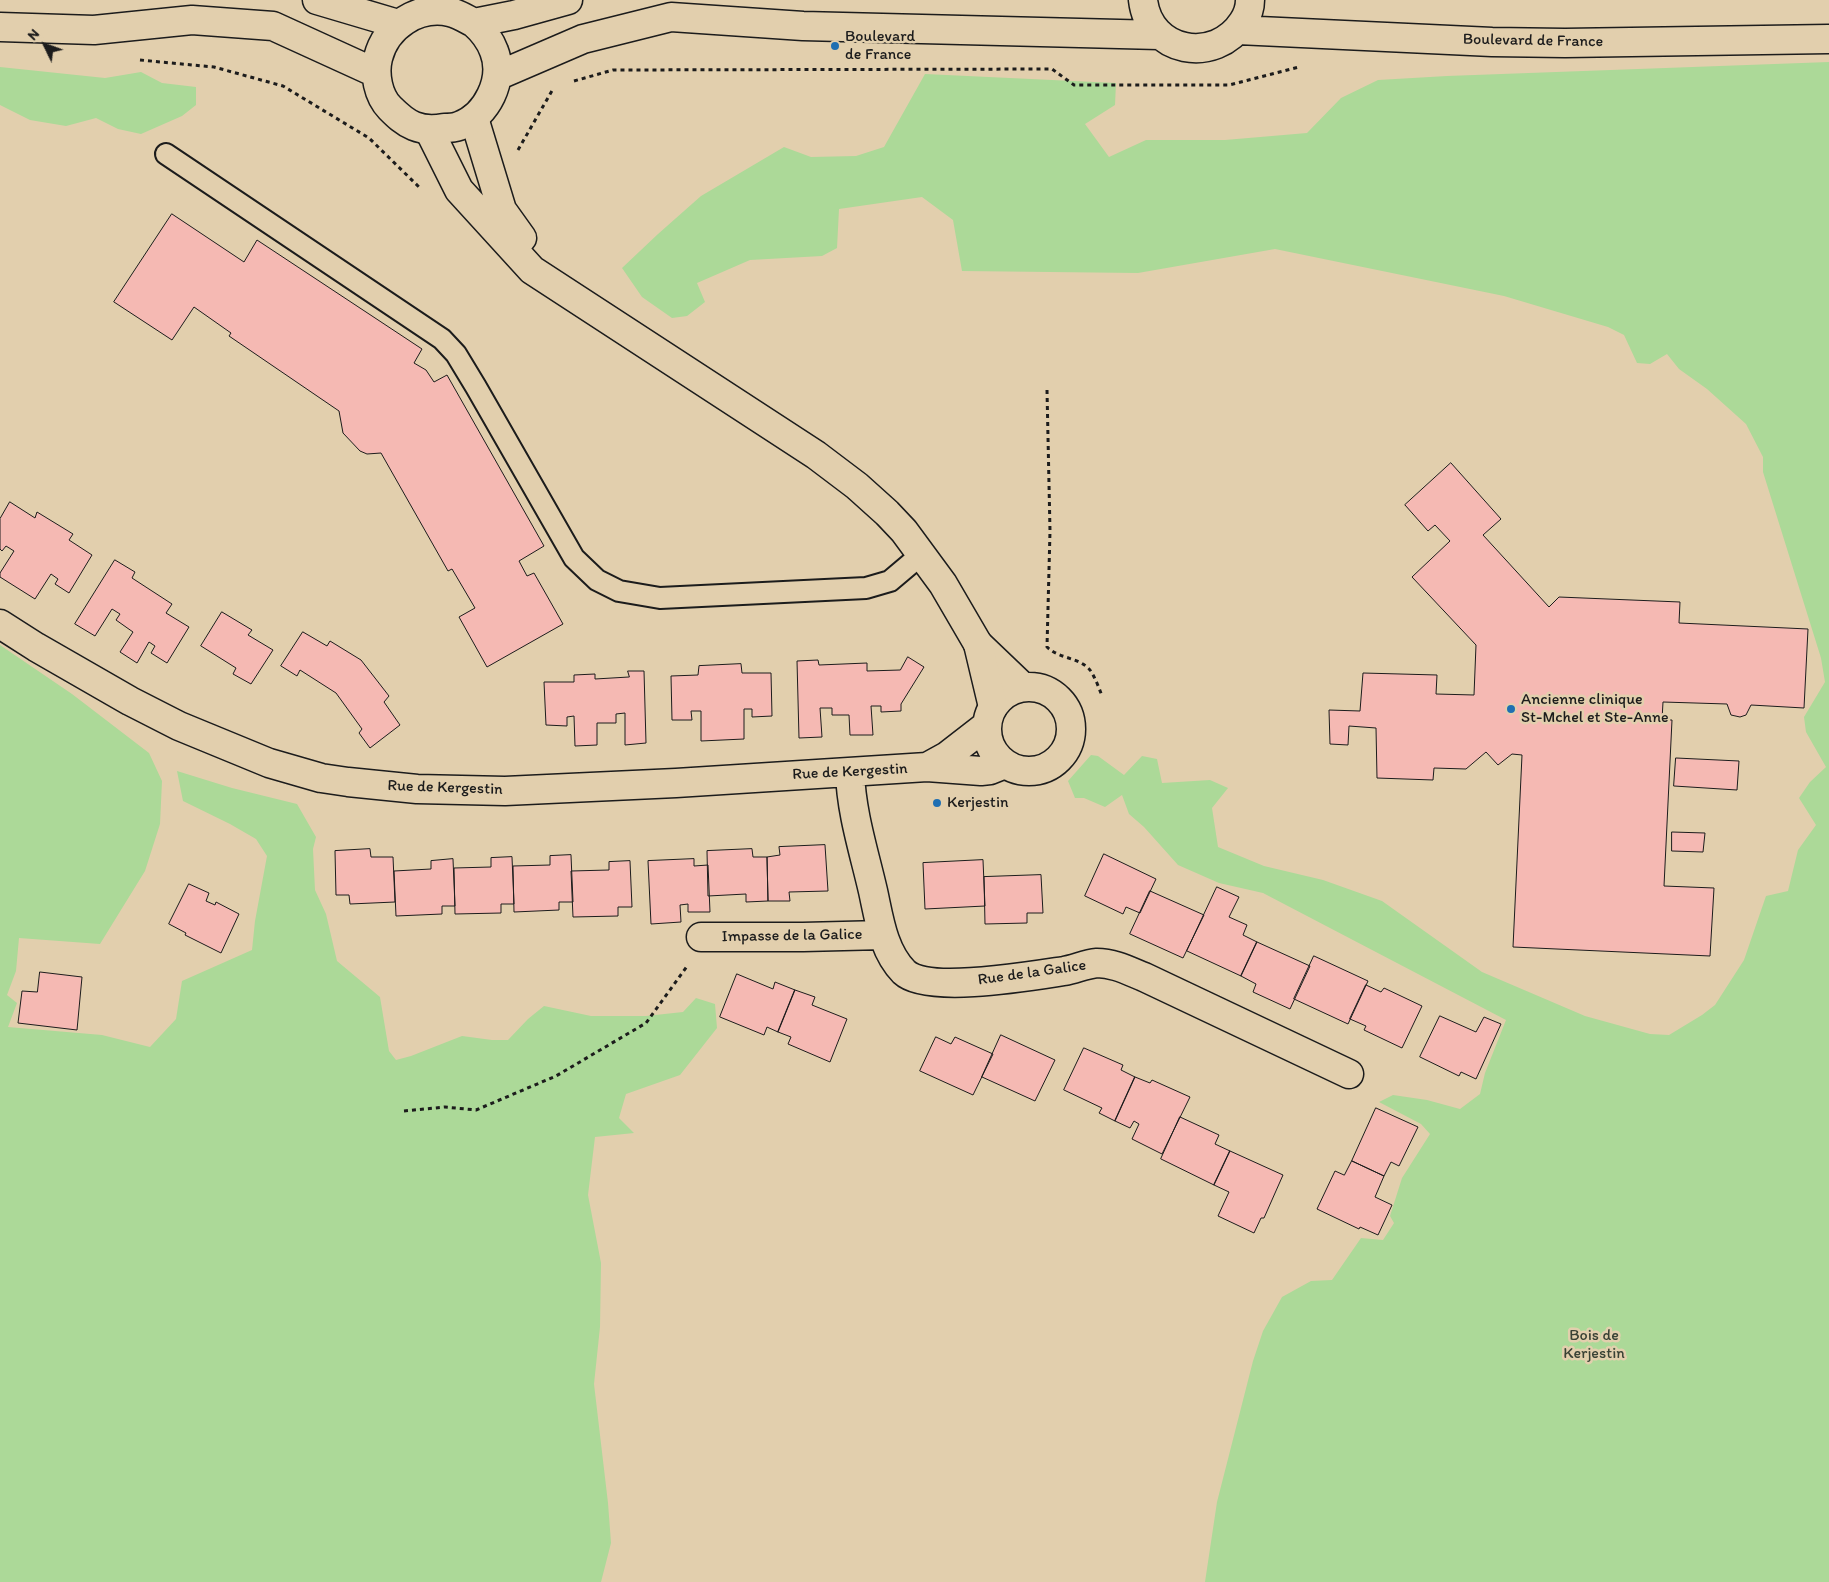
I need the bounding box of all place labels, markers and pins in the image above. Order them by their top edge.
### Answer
place label: Boulevard de France [845,27,915,65]
marker: Boulevard de France [829,40,841,52]
place label: Ancienne clinique St-Mchel et Ste-Anne [1521,690,1669,728]
marker: Ancienne clinique St-Mchel et Ste-Anne [1505,703,1517,715]
place label: Kerjestin [947,793,1008,813]
marker: Kerjestin [931,797,943,809]

